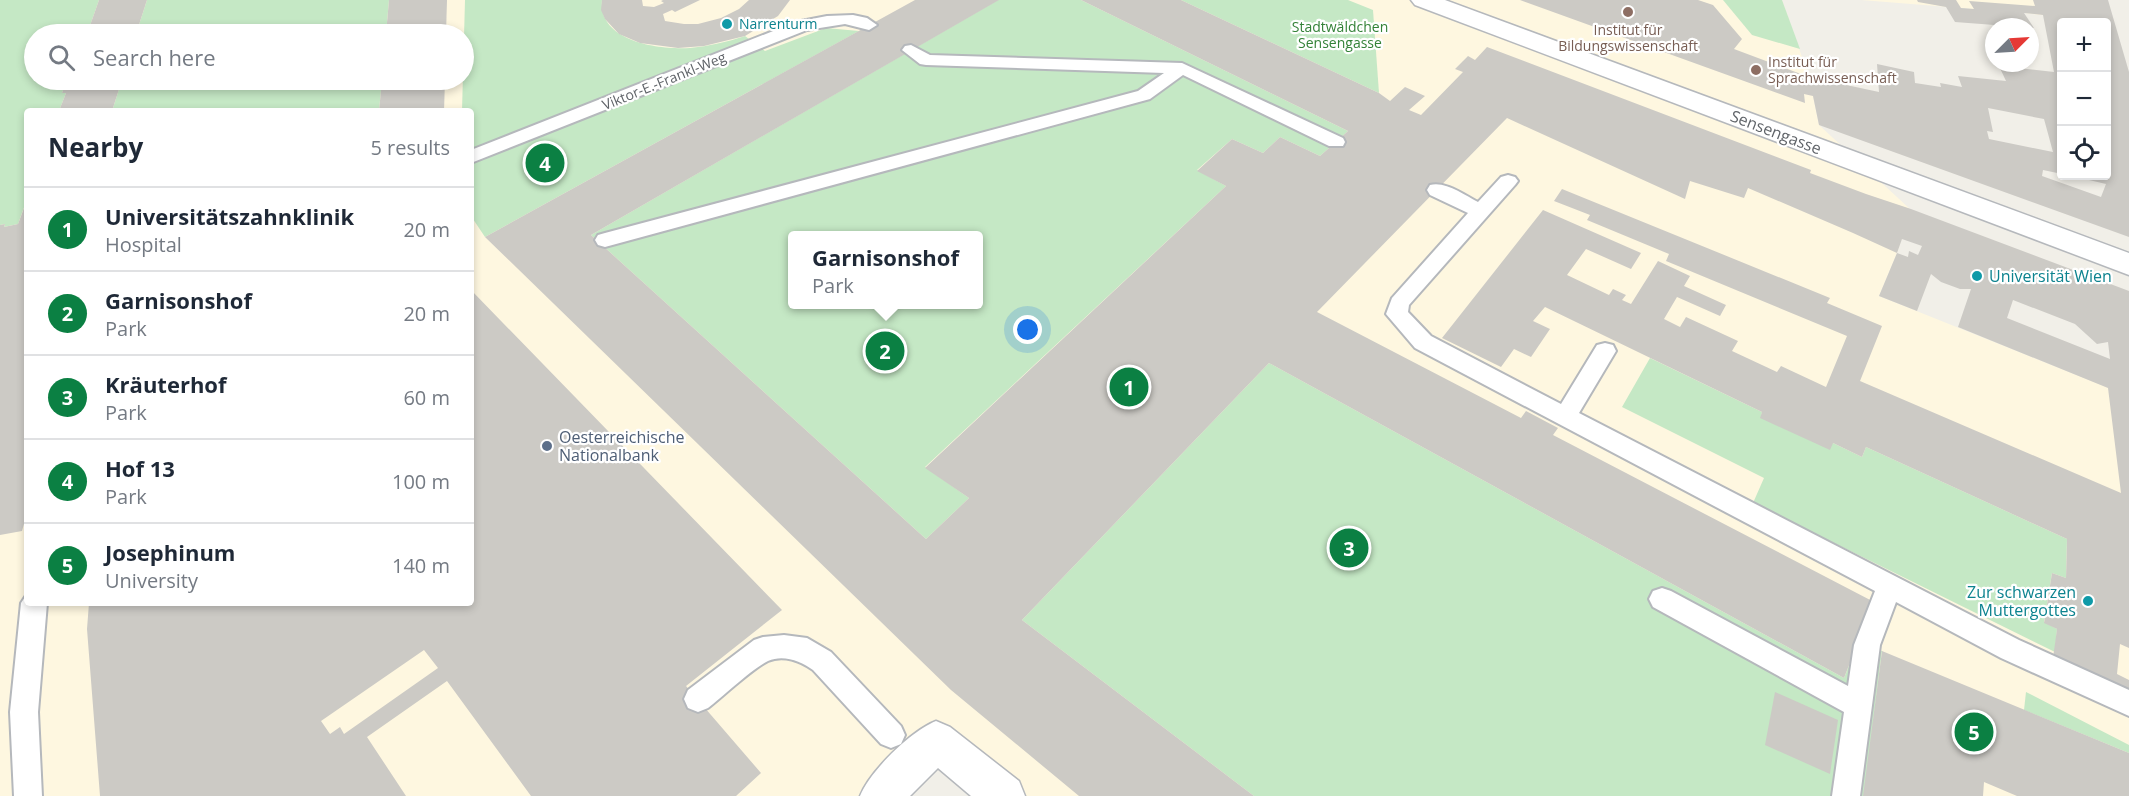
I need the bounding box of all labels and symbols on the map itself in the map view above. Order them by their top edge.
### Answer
marker: Institut für Bildungswissenschaft [1621,5,1635,19]
place label: Narrenturm [739,14,817,33]
marker: Narrenturm [720,17,734,31]
park label: Stadtwäldchen Sensengasse [1292,17,1388,52]
north arrow [1985,18,2039,72]
place label: Institut für Bildungswissenschaft [1558,20,1698,55]
street label: Viktor-E.-Frankl-Weg [599,47,729,114]
place label: Institut für Sprachwissenschaft [1768,52,1897,87]
marker: Institut für Sprachwissenschaft [1749,63,1763,77]
street label: Sensengasse [1727,105,1825,159]
pin: 4 [526,140,564,186]
place label: Universität Wien [1989,265,2112,287]
marker: Universität Wien [1970,269,1984,283]
your location [1013,315,1042,344]
pin: 2 [866,328,904,374]
pin: 1 [1110,364,1148,410]
place label: Oesterreichische Nationalbank [559,426,684,466]
marker: Oesterreichische Nationalbank [540,439,554,453]
pin: 3 [1330,526,1368,570]
place label: Zur schwarzen Muttergottes [1967,581,2076,621]
marker: Zur schwarzen Muttergottes [2081,594,2095,608]
pin: 5 [1954,710,1994,754]

